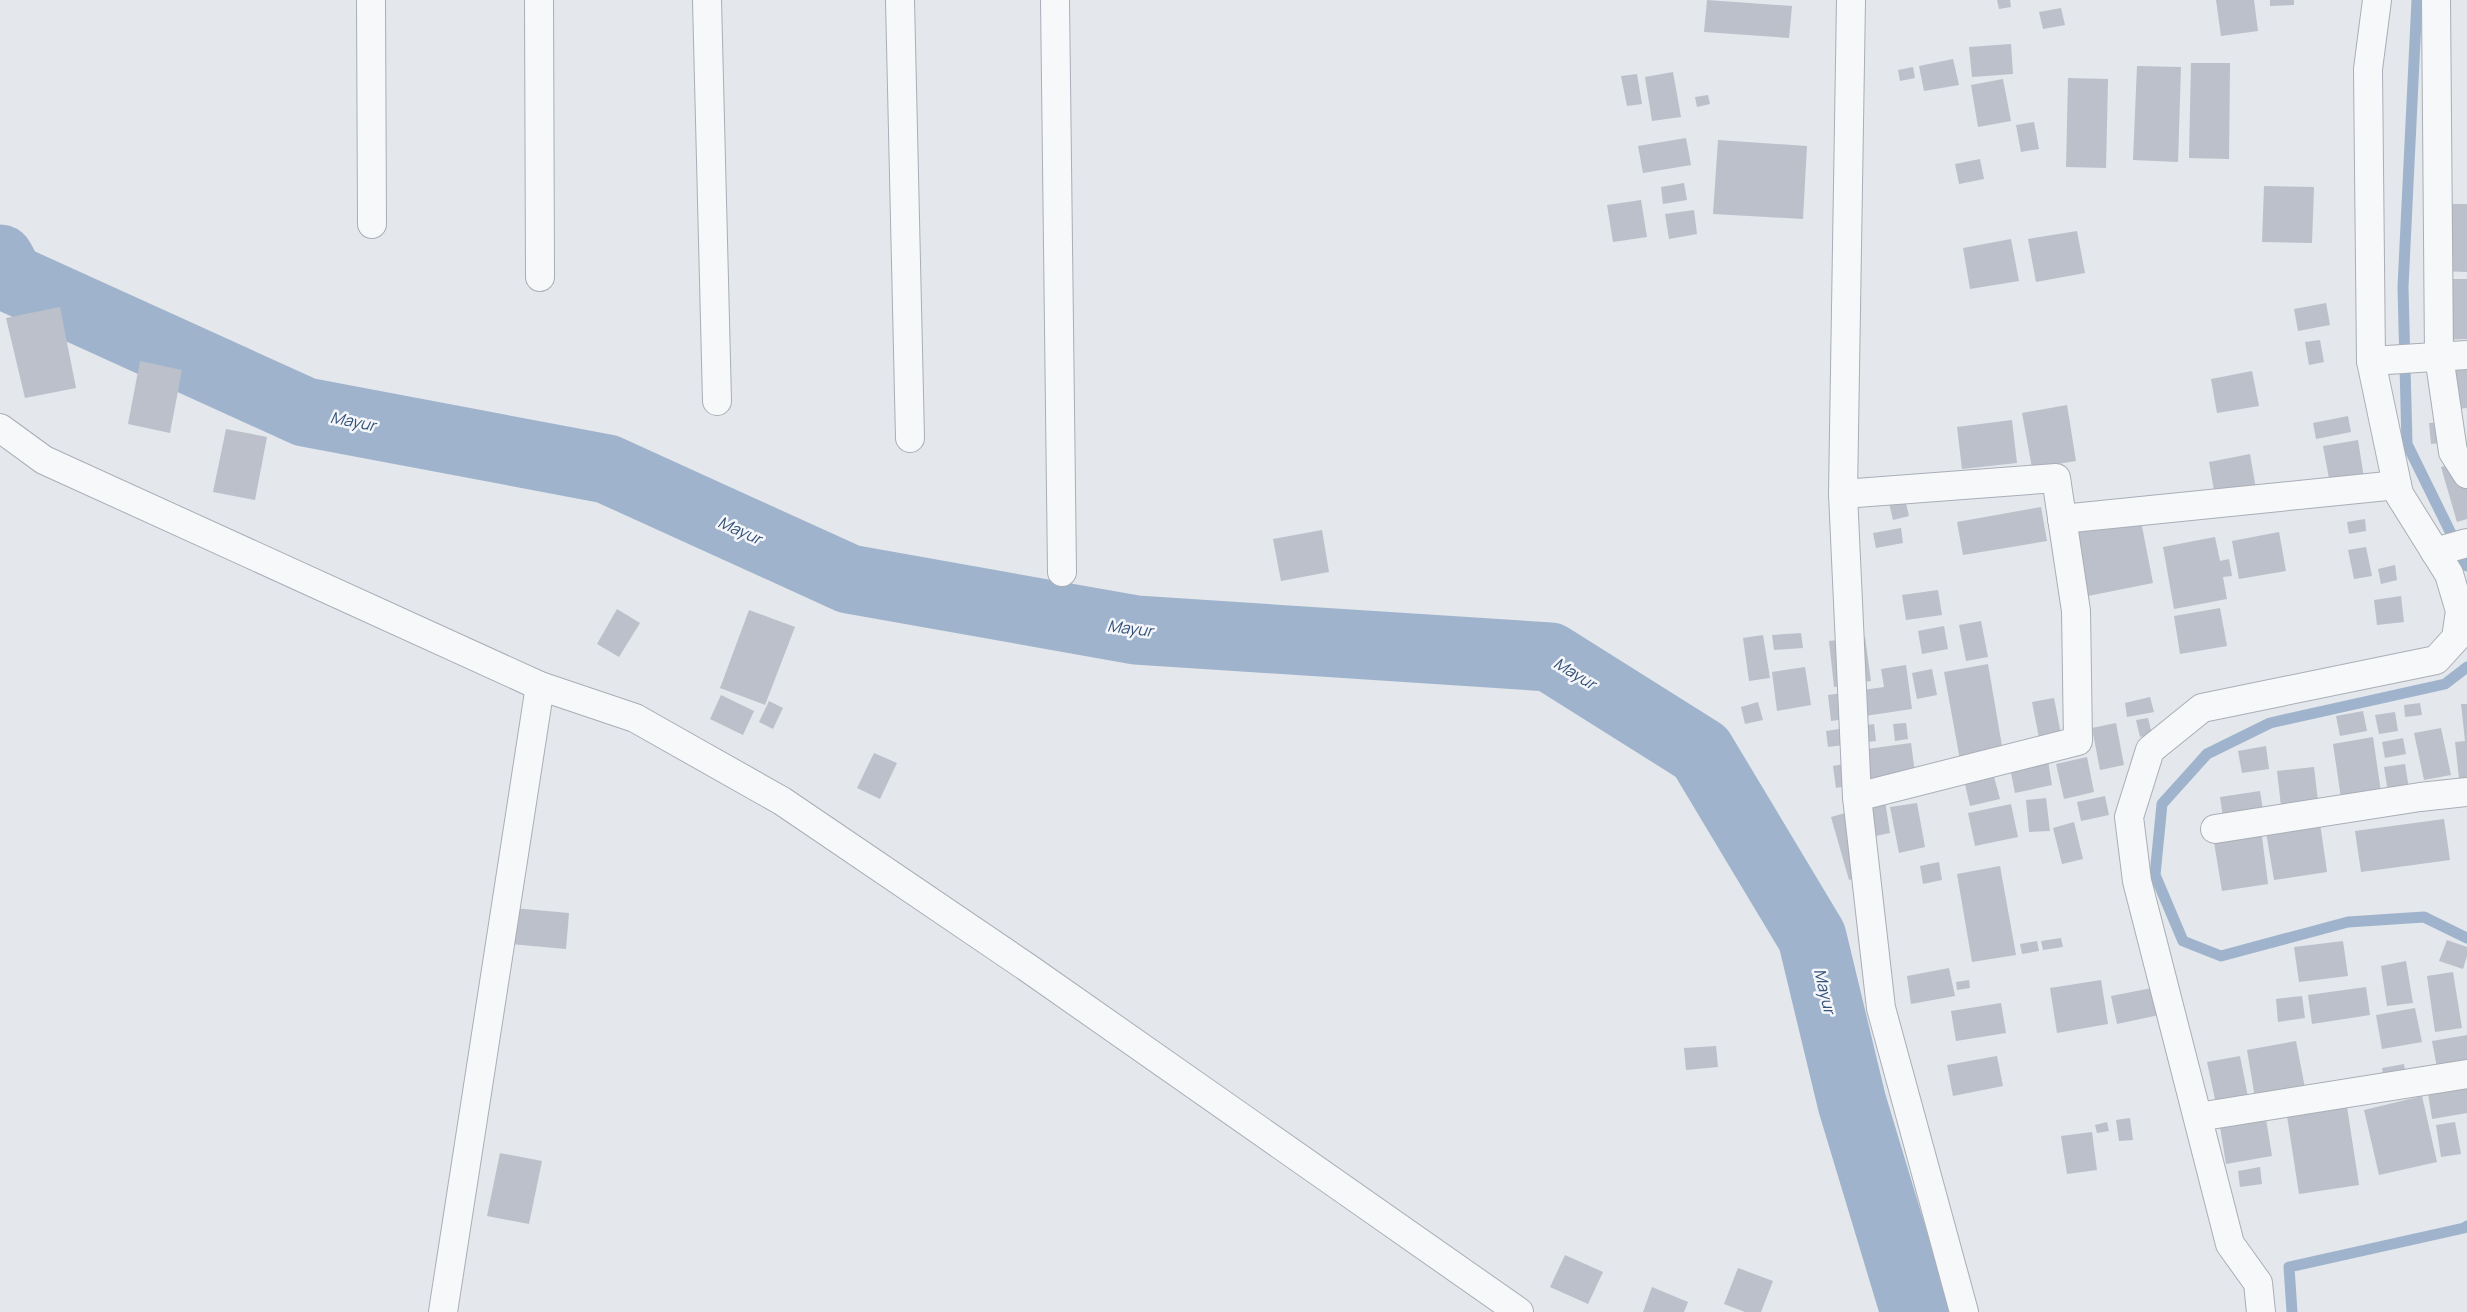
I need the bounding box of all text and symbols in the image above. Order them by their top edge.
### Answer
water label: Mayur [329,406,380,437]
water label: Mayur [715,511,767,550]
water label: Mayur [1106,614,1156,642]
water label: Mayur [1550,652,1602,695]
water label: Mayur [1809,966,1842,1018]

